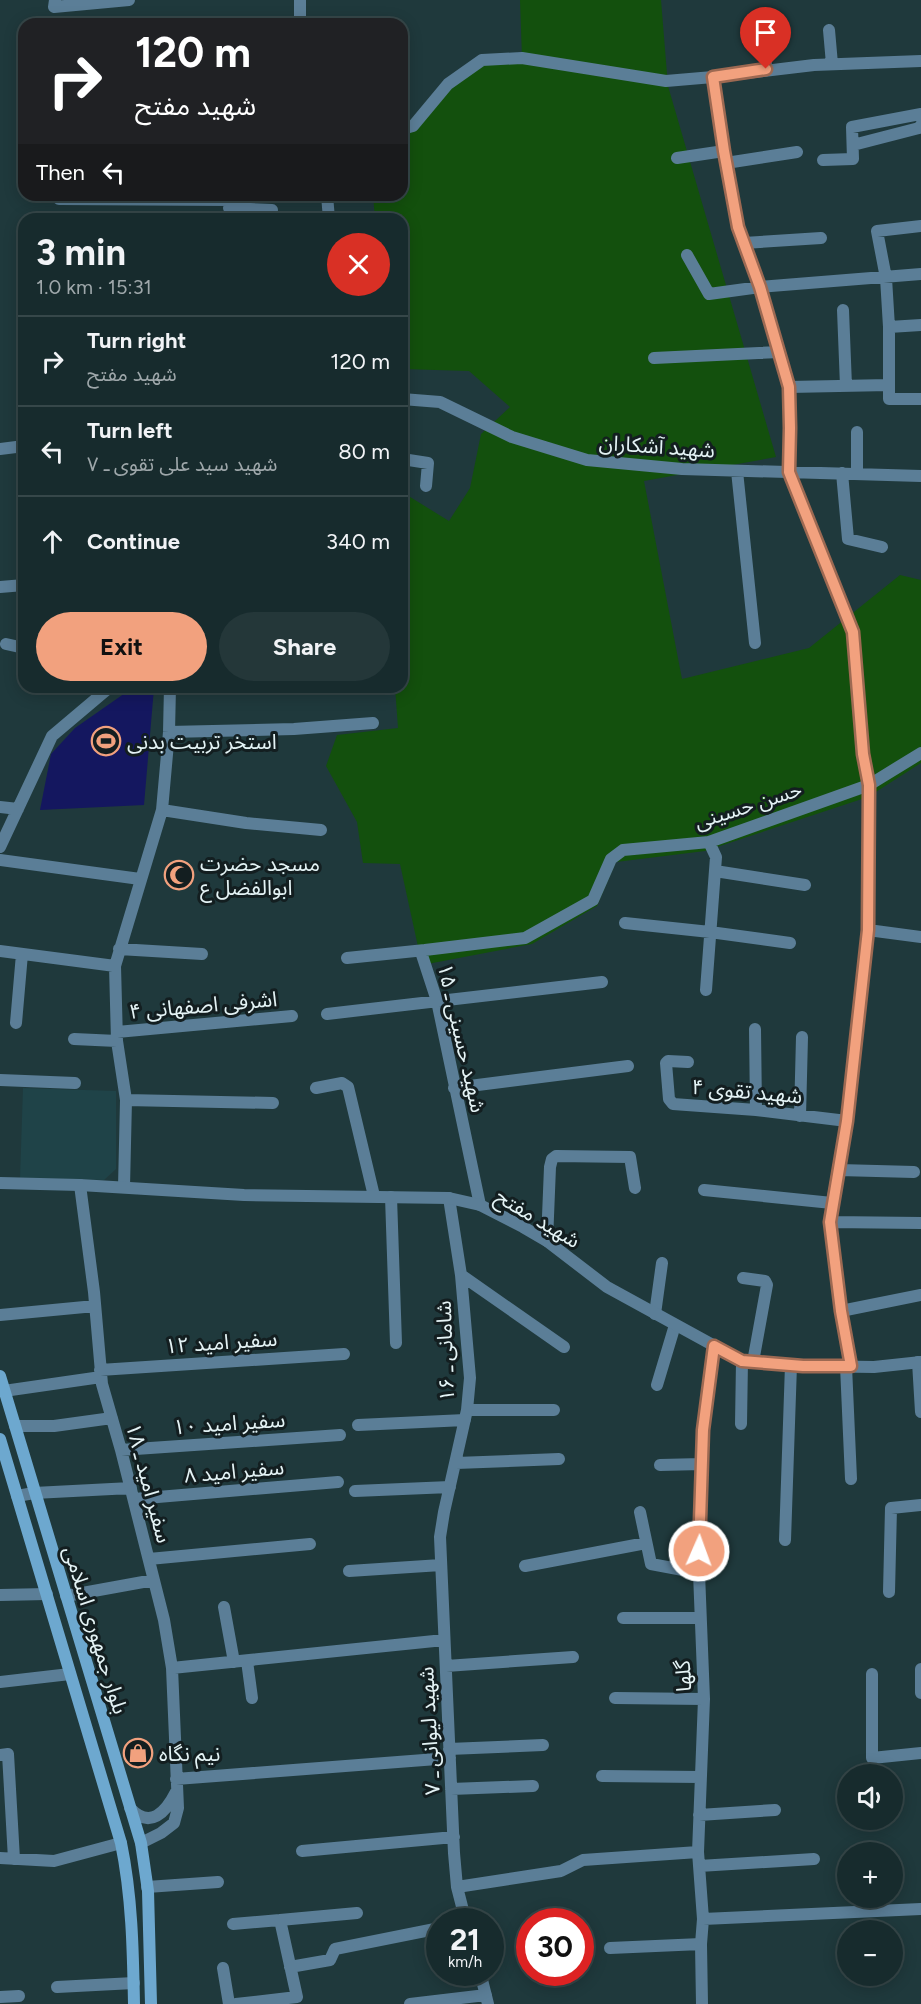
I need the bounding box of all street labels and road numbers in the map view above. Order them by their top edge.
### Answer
street label: شهید آشکاران [598,429,716,463]
street label: حسن حسینی [691,776,805,834]
street label: شهید حسینی ـ ۱۵ [433,961,491,1115]
street label: اشرفی اصفهانی ۴ [128,986,278,1024]
street label: شهید تقوی ۴ [691,1074,803,1108]
street label: شهید مفتح [490,1183,585,1256]
street label: شامانی ـ ۱۶ [431,1300,459,1402]
street label: سفیر امید ۱۲ [164,1326,278,1358]
street label: سفیر امید ۱۰ [172,1407,286,1439]
street label: سفیر امید ـ ۱۸ [121,1420,177,1546]
street label: سفیر امید ۸ [183,1454,285,1488]
street label: بلوار جمهوری اسلامی [59,1543,133,1717]
street label: گلها [670,1659,696,1692]
street label: شهید لیوانی ـ ۷ [413,1666,445,1796]

